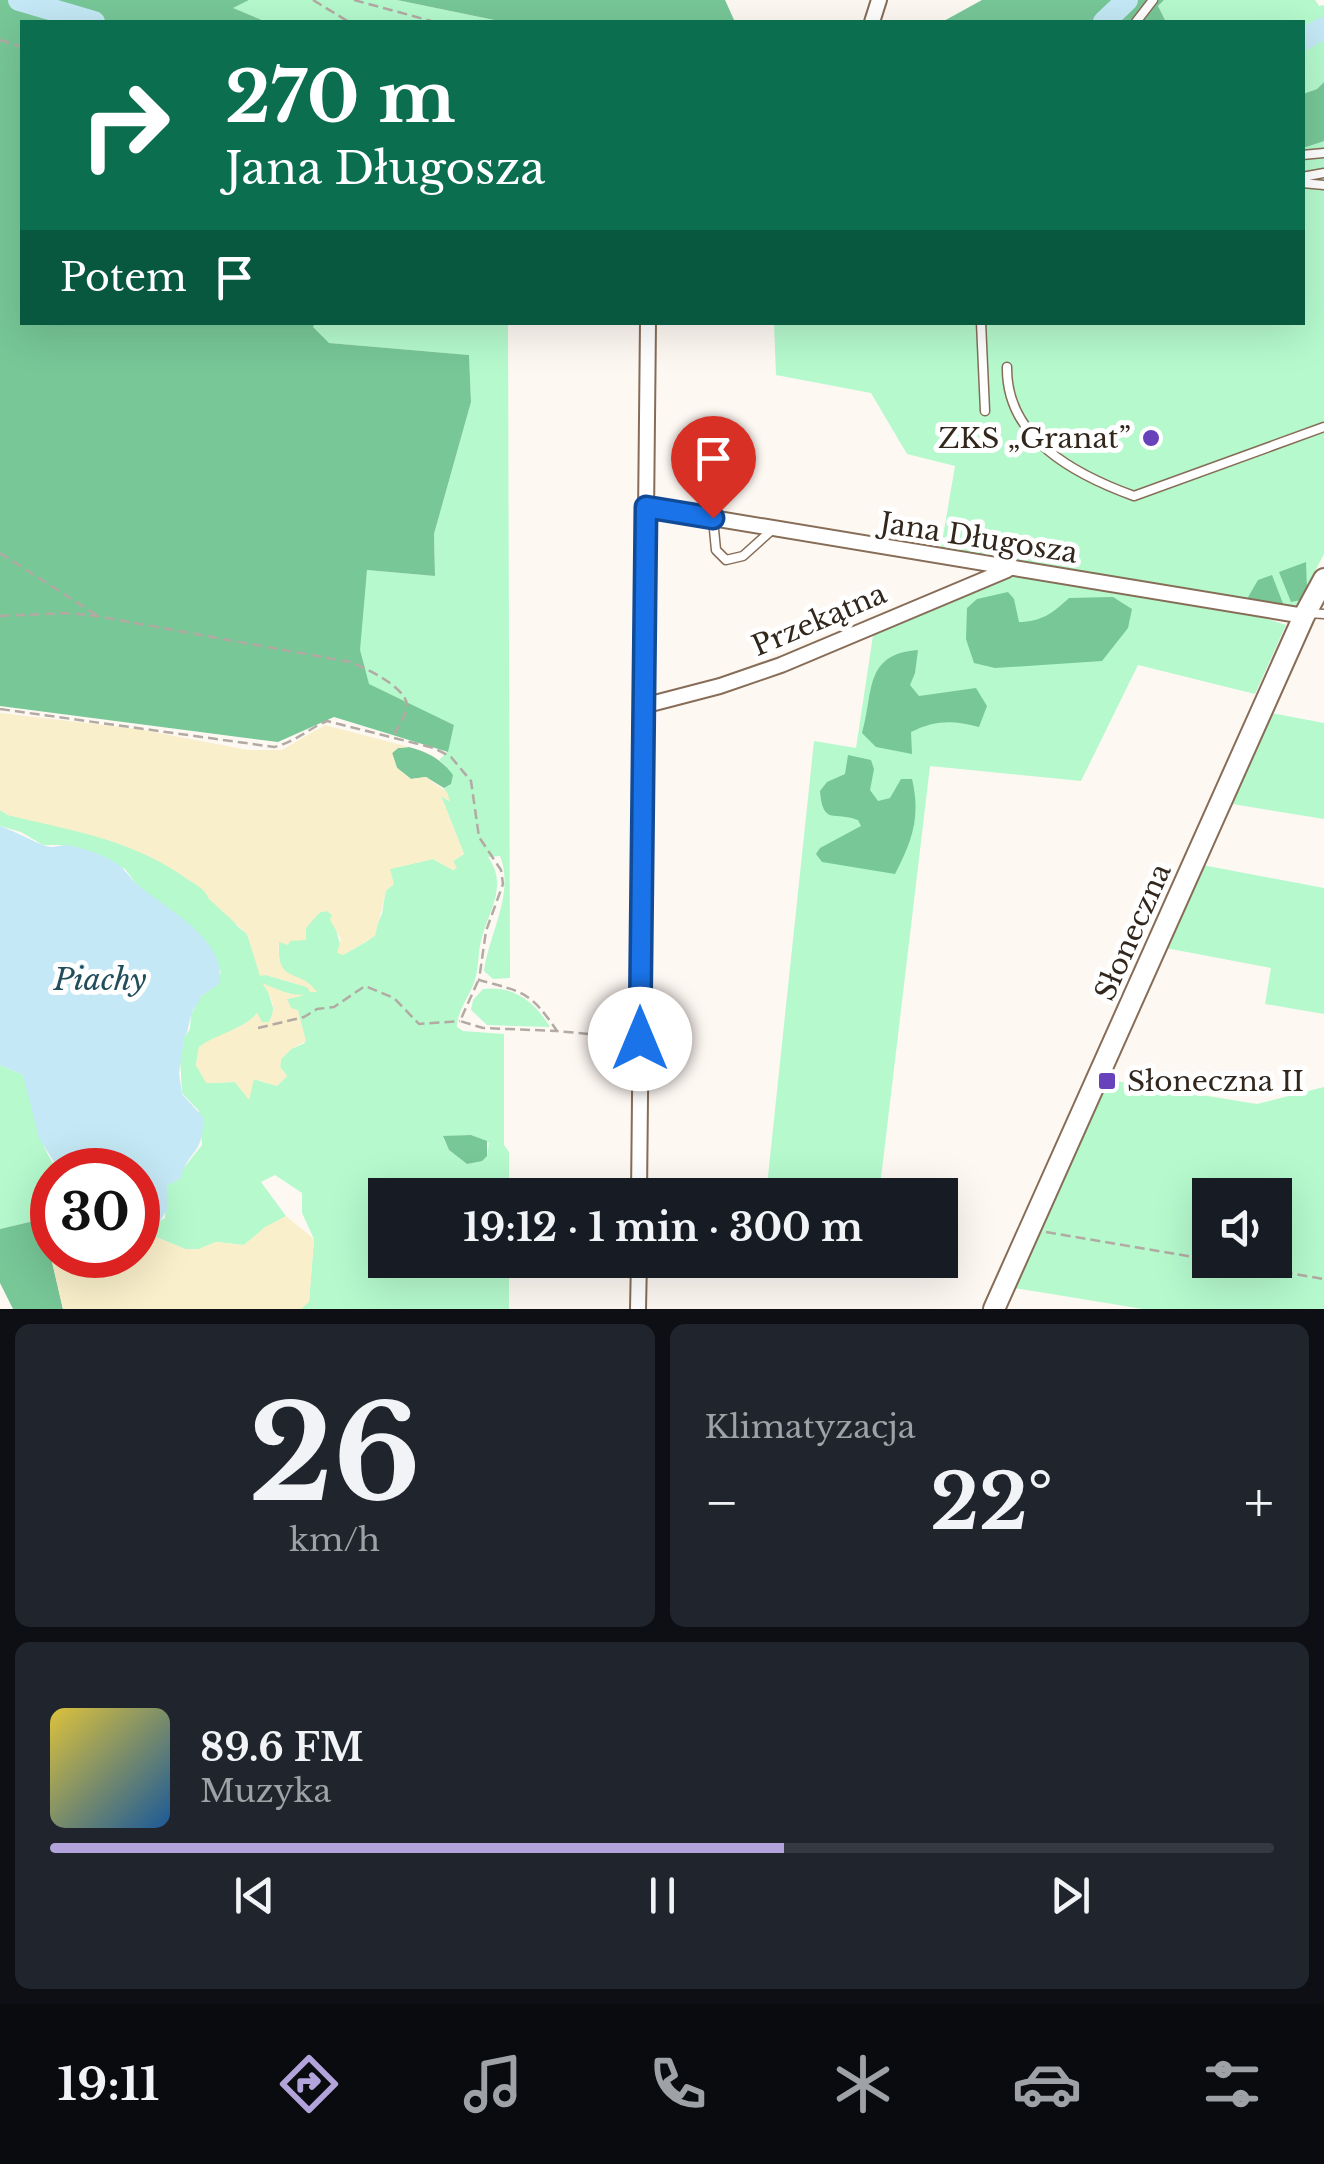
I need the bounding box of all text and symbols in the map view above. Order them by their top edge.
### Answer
text: 270 m [225,54,456,141]
icon: right [60,60,190,190]
text: Jana Długosza [225,140,545,196]
icon: arrive [207,250,262,305]
text: Potem [60,254,187,301]
pin [671,416,756,519]
place label: ZKS „Granat” [938,421,1131,456]
marker: ZKS „Granat” [1140,427,1162,449]
icon: arrive [686,431,741,486]
street label: Jana Długosza [874,505,1081,571]
street label: Przekątna [747,576,892,664]
street label: Słoneczna [1087,858,1179,1006]
water label: Piachy [53,961,147,998]
position arrow [588,987,692,1091]
place label: Słoneczna II [1127,1064,1304,1099]
marker: Słoneczna II [1096,1070,1118,1092]
speed limit sign: 30 [30,1148,160,1278]
map controls [1192,1178,1292,1278]
button: sound [1192,1178,1292,1278]
text: 19:12 · 1 min · 300 m [463,1204,863,1251]
text: 26 [249,1374,421,1535]
text: Klimatyzacja [705,1407,916,1447]
text: 22° [930,1456,1053,1549]
text: − [705,1469,739,1537]
text: + [1244,1469,1274,1537]
text: km/h [289,1520,380,1560]
text: 89.6 FM [200,1724,364,1771]
text: Muzyka [200,1771,331,1811]
icon: previous [227,1868,282,1923]
icon: pause [635,1868,690,1923]
icon: next [1043,1868,1098,1923]
icon: directions [274,2049,344,2119]
icon: music [458,2049,528,2119]
icon: phone [643,2049,713,2119]
icon: climate [828,2049,898,2119]
icon: car [1012,2049,1082,2119]
icon: filters [1197,2049,1267,2119]
text: 19:11 [57,2056,159,2112]

